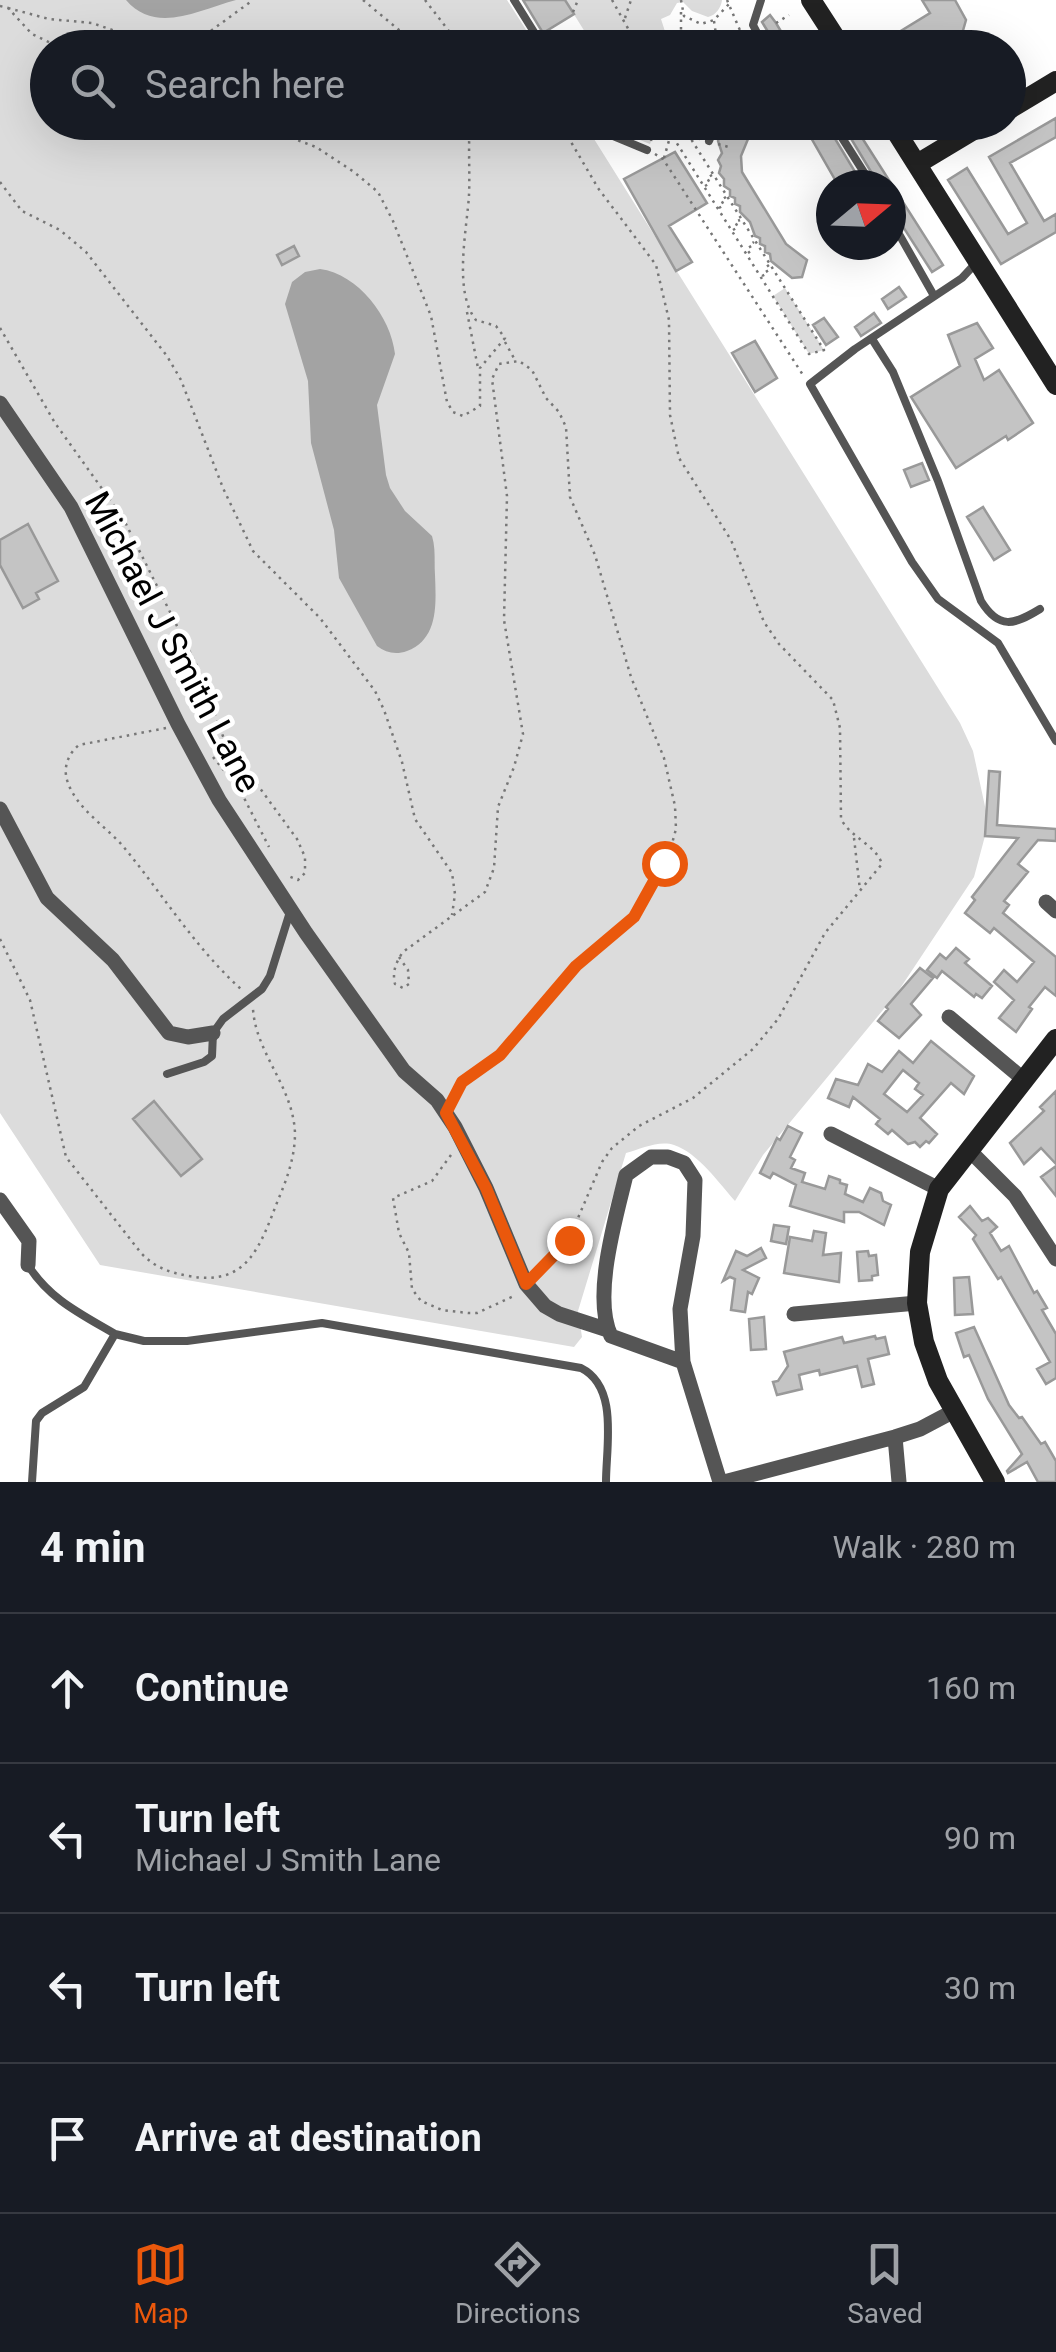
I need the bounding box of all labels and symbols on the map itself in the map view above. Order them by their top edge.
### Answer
north arrow [816,170,906,260]
street label: Michael J Smith Lane [76,485,269,800]
route start [642,841,688,887]
route end [547,1218,593,1264]

